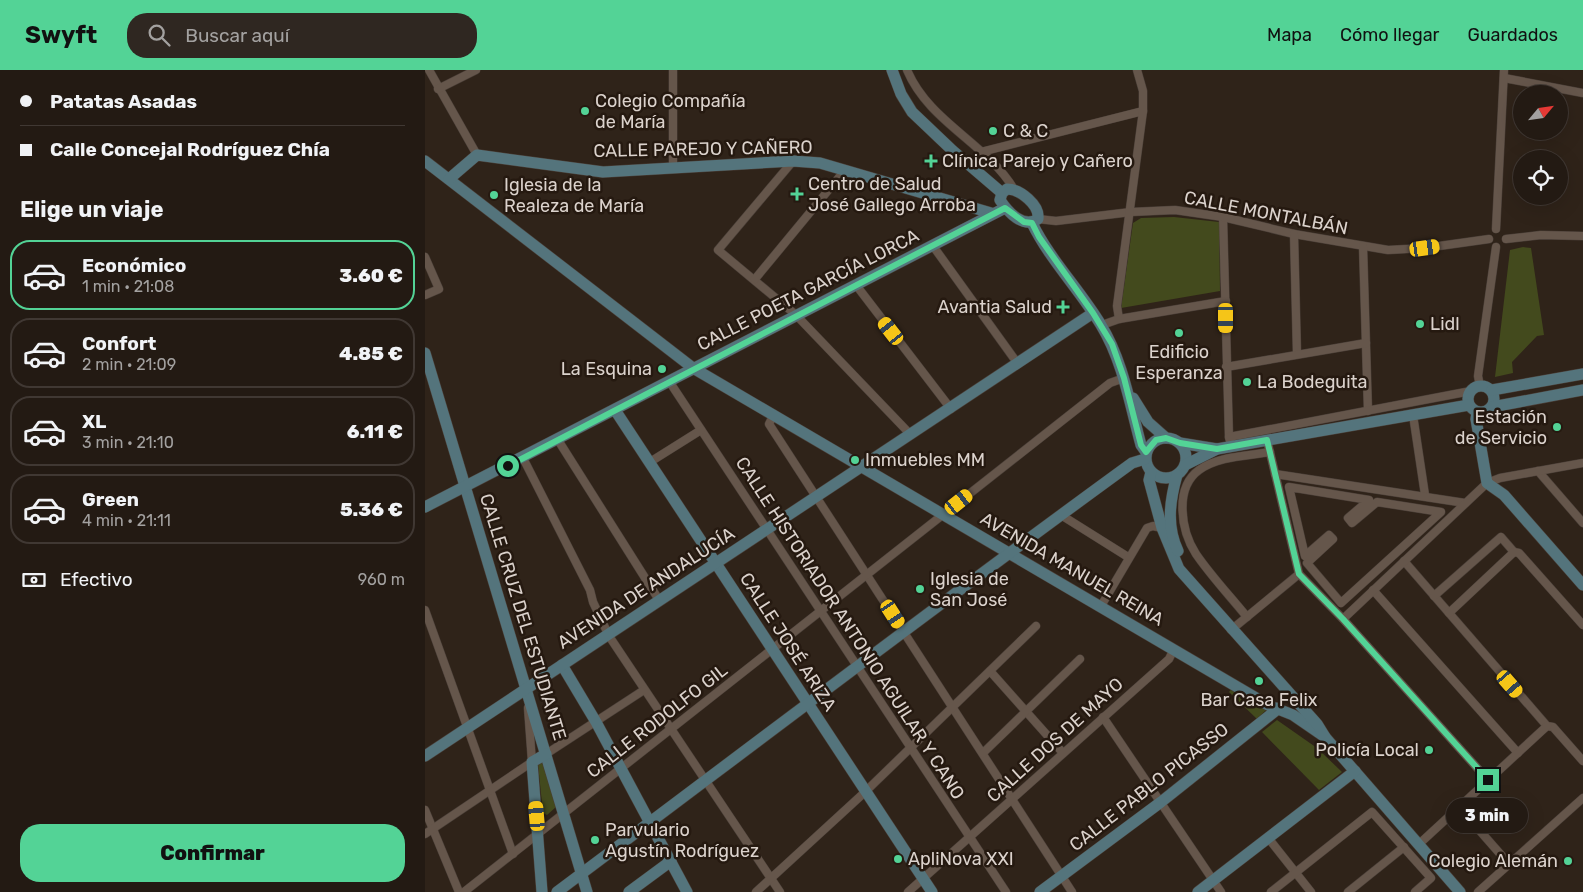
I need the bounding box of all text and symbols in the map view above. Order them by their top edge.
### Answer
search box [127,13,477,58]
text: Swyft [25,21,97,49]
icon: search [145,21,173,49]
text: Buscar aquí [185,24,289,47]
text: Mapa [1267,24,1312,46]
text: Cómo llegar [1340,24,1439,46]
text: Guardados [1467,24,1558,46]
north arrow [1513,85,1567,140]
map controls [1513,85,1568,205]
text: Patatas Asadas [50,90,197,113]
place label: Colegio Compañía de María [595,90,746,133]
marker: Colegio Compañía de María [579,105,591,117]
place label: C & C [1003,120,1048,142]
marker: C & C [987,125,999,137]
street label: CALLE PAREJO Y CAÑERO [593,136,813,162]
text: Calle Concejal Rodríguez Chía [50,138,330,161]
place label: Clínica Parejo y Cañero [942,150,1133,172]
button: locate [1513,150,1568,205]
marker: Clínica Parejo y Cañero [924,154,938,168]
place label: Centro de Salud José Gallego Arroba [808,173,976,216]
place label: Iglesia de la Realeza de María [504,174,644,217]
street label: CALLE MONTALBÁN [1182,186,1350,240]
marker: Centro de Salud José Gallego Arroba [790,187,804,201]
marker: Iglesia de la Realeza de María [488,189,500,201]
text: Elige un viaje [20,196,164,223]
street label: CALLE POETA GARCÍA LORCA [693,224,923,356]
car [1409,238,1440,258]
icon: car [22,253,67,298]
text: Económico [82,254,186,277]
text: 3.60 € [339,264,403,287]
text: 1 min · 21:08 [82,277,174,296]
place label: Avantia Salud [937,296,1052,318]
marker: Avantia Salud [1056,300,1070,314]
car [1218,303,1233,333]
place label: Lidl [1430,313,1460,335]
car [875,315,906,347]
marker: Lidl [1414,318,1426,330]
marker: Edificio Esperanza [1173,327,1185,339]
icon: car [22,331,67,376]
text: Confort [82,332,156,355]
place label: Edificio Esperanza [1135,341,1223,384]
text: 4.85 € [339,342,403,365]
text: 2 min · 21:09 [82,355,176,374]
place label: La Esquina [561,358,652,380]
marker: La Esquina [656,363,668,375]
place label: La Bodeguita [1257,371,1368,393]
marker: La Bodeguita [1241,376,1253,388]
place label: Estación de Servicio [1455,406,1547,449]
icon: car [22,409,67,454]
text: XL [82,410,106,433]
text: 6.11 € [347,420,403,443]
marker: Estación de Servicio [1551,421,1563,433]
text: 3 min · 21:10 [82,433,174,452]
place label: Inmuebles MM [865,449,985,471]
street label: CALLE HISTORIADOR ANTONIO AGUILAR Y CANO [731,453,969,803]
marker: Inmuebles MM [849,454,861,466]
route start [497,455,519,477]
icon: car [22,487,67,532]
car [942,487,975,517]
text: Green [82,488,139,511]
street label: CALLE CRUZ DEL ESTUDIANTE [475,491,571,743]
text: 5.36 € [340,498,403,521]
street label: AVENIDA MANUEL REINA [976,507,1168,631]
text: 4 min · 21:11 [82,511,171,530]
street label: AVENIDA DE ANDALUCÍA [553,522,739,654]
icon: cash [20,566,48,594]
text: Efectivo [60,568,133,591]
place label: Iglesia de San José [930,568,1009,611]
street label: CALLE JOSÉ ARIZA [735,569,841,715]
text: 960 m [358,570,405,589]
marker: Iglesia de San José [914,583,926,595]
car [878,597,907,631]
street label: CALLE RODOLFO GIL [582,659,732,783]
car [1494,668,1525,700]
street label: CALLE DOS DE MAYO [982,673,1128,807]
marker: Bar Casa Felix [1253,675,1265,687]
place label: Bar Casa Felix [1200,689,1318,711]
street label: CALLE PABLO PICASSO [1065,718,1233,856]
place label: Policía Local [1315,739,1419,761]
marker: Policía Local [1423,744,1435,756]
route end [1477,769,1499,791]
callout: 3 min [1447,798,1529,832]
car [528,800,545,832]
text: 3 min [1465,806,1509,825]
place label: Parvulario Agustín Rodríguez [605,819,759,862]
button: Confirmar [20,824,405,882]
marker: Parvulario Agustín Rodríguez [589,834,601,846]
place label: ApliNova XXI [908,848,1014,870]
place label: Colegio Alemán [1428,850,1558,872]
marker: ApliNova XXI [892,853,904,865]
marker: Colegio Alemán [1562,855,1574,867]

